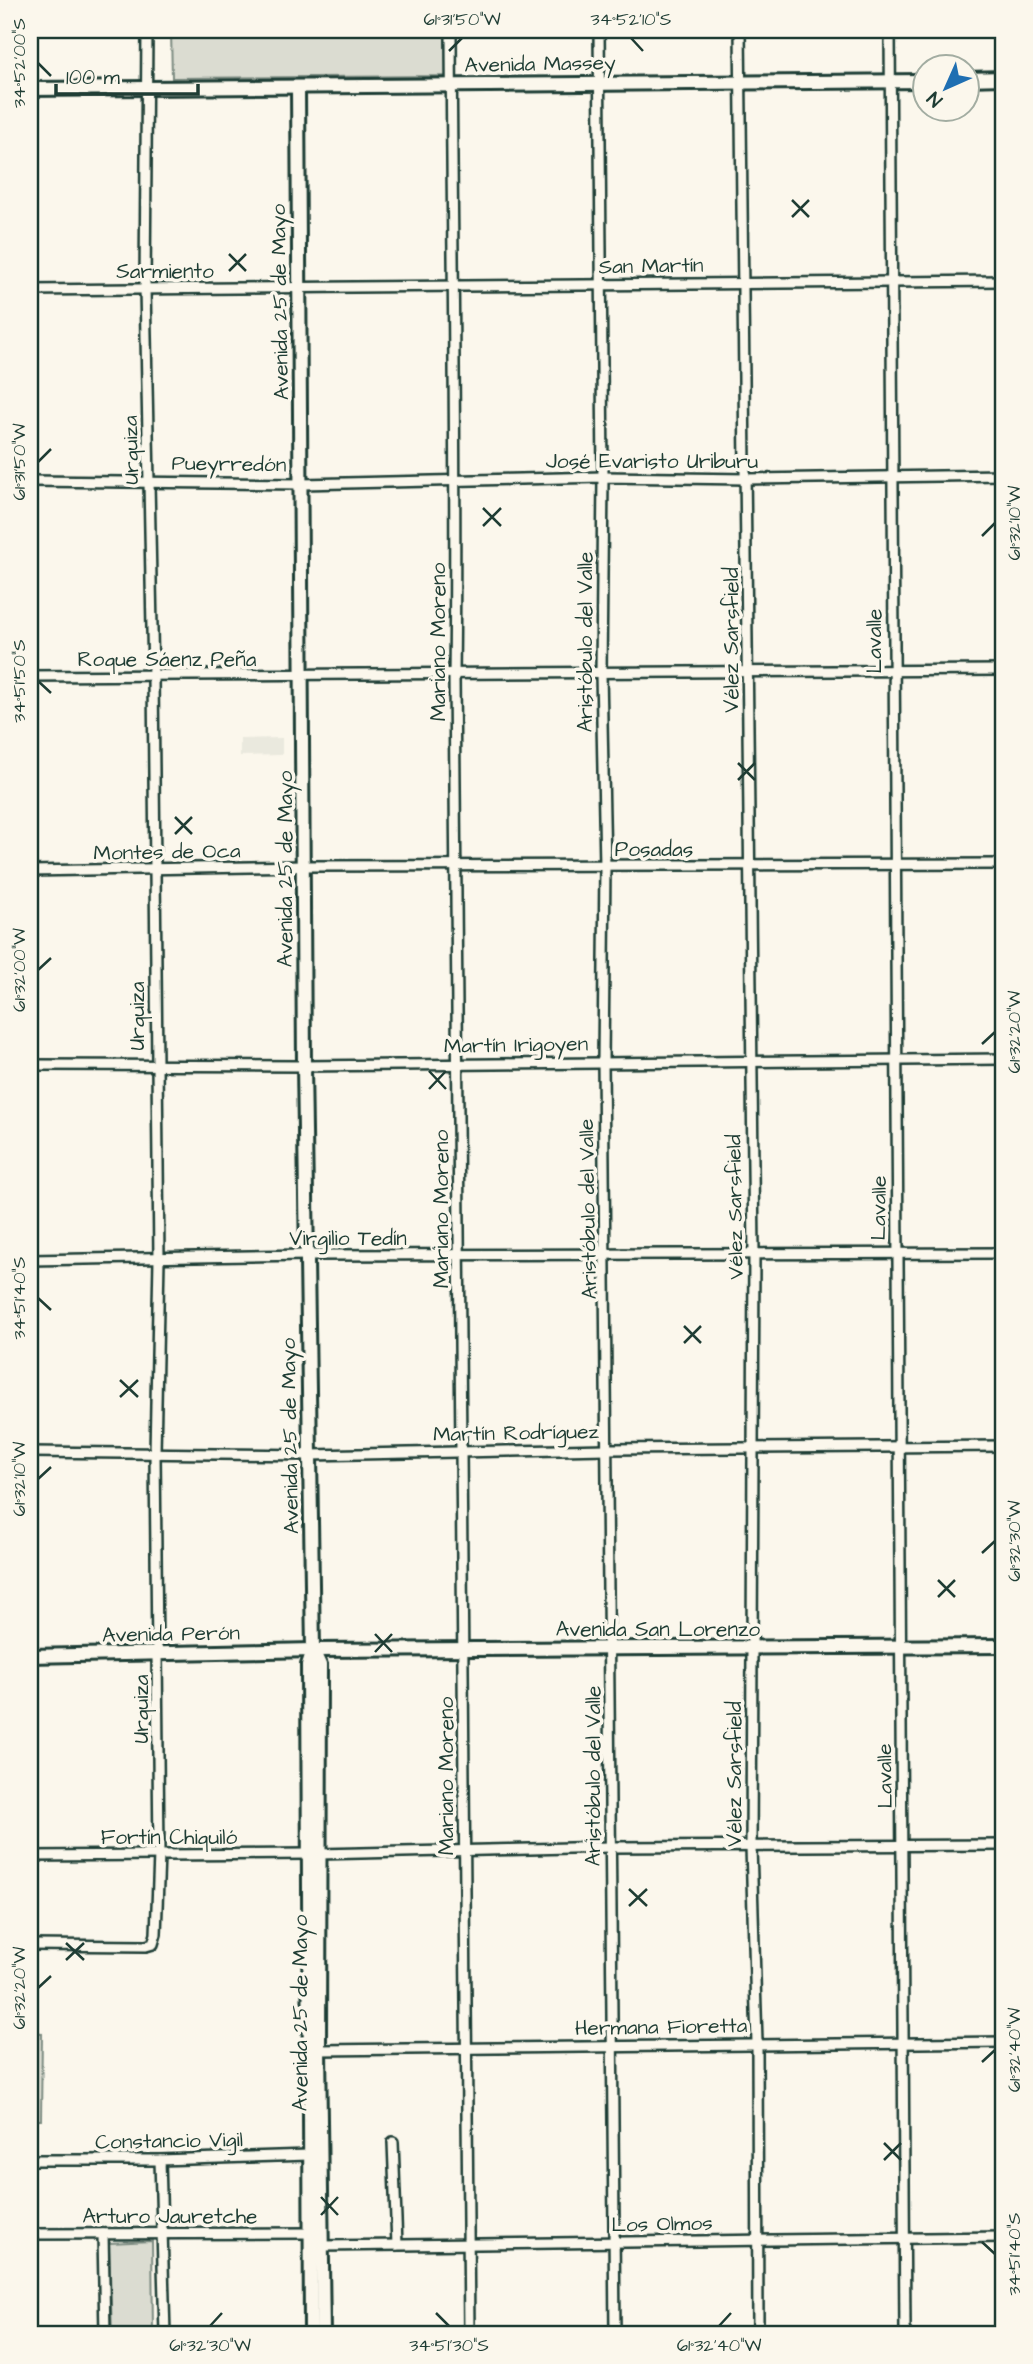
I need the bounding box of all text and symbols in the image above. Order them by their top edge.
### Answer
text: 61°31'50"W [423,7,501,32]
text: 34°52'10"S [591,7,671,32]
text: 34°52'00"S [7,18,32,108]
street label: Avenida Massey [464,48,616,82]
scale bar [56,52,198,96]
north arrow [911,52,981,122]
text: 100 m [66,63,121,92]
text: N [921,85,949,113]
street label: Avenida 25 de Mayo [264,203,298,400]
street label: San Martín [598,251,704,281]
street label: Sarmiento [116,257,214,286]
street label: Urquiza [116,415,146,485]
text: 61°31'50"W [7,423,32,501]
street label: José Evaristo Uriburu [546,447,759,476]
street label: Pueyrredón [171,449,287,481]
text: 61°32'10"W [1002,486,1027,560]
street label: Aristóbulo del Valle [571,552,600,732]
street label: Mariano Moreno [424,562,453,721]
street label: Vélez Sarsfield [717,567,746,713]
street label: Lavalle [860,609,889,673]
text: 34°51'50"S [7,639,32,723]
street label: Roque Sáenz Peña [78,645,257,674]
street label: Avenida 25 de Mayo [271,771,302,967]
street label: Posadas [615,835,693,864]
street label: Montes de Oca [93,836,241,868]
text: 61°32'00"W [7,928,32,1012]
street label: Urquiza [123,981,152,1051]
text: 61°32'20"W [1002,991,1027,1073]
street label: Martín Irigoyen [444,1029,588,1063]
street label: Aristóbulo del Valle [572,1118,604,1300]
street label: Mariano Moreno [427,1129,456,1288]
street label: Vélez Sarsfield [719,1134,751,1280]
street label: Lavalle [864,1175,894,1241]
street label: Virgilio Tedín [289,1224,407,1255]
text: 34°51'40"S [7,1257,32,1339]
street label: Avenida 25 de Mayo [274,1337,308,1534]
street label: Martín Rodríguez [433,1417,600,1451]
text: 61°32'10"W [7,1442,32,1516]
text: 61°32'30"W [1002,1500,1027,1582]
street label: Avenida San Lorenzo [556,1615,760,1644]
street label: Avenida Perón [102,1618,240,1650]
street label: Urquiza [127,1674,156,1744]
street label: Aristóbulo del Valle [579,1686,608,1866]
street label: Mariano Moreno [432,1696,461,1855]
street label: Vélez Sarsfield [720,1701,749,1847]
street label: Lavalle [870,1743,900,1809]
street label: Fortín Chiquiló [101,1823,238,1852]
street label: Avenida 25 de Mayo [286,1915,317,2111]
text: 61°32'20"W [7,1947,32,2029]
text: 61°32'40"W [1002,2008,1027,2092]
street label: Hermana Fioretta [575,2011,748,2043]
street label: Constancio Vigil [95,2125,243,2159]
street label: Arturo Jauretche [83,2202,257,2231]
street label: Los Olmos [611,2209,713,2239]
text: 34°51'40"S [1002,2213,1027,2295]
text: 61°32'30"W [169,2333,251,2358]
text: 34°51'30"S [409,2333,489,2358]
text: 61°32'40"W [677,2333,761,2358]

